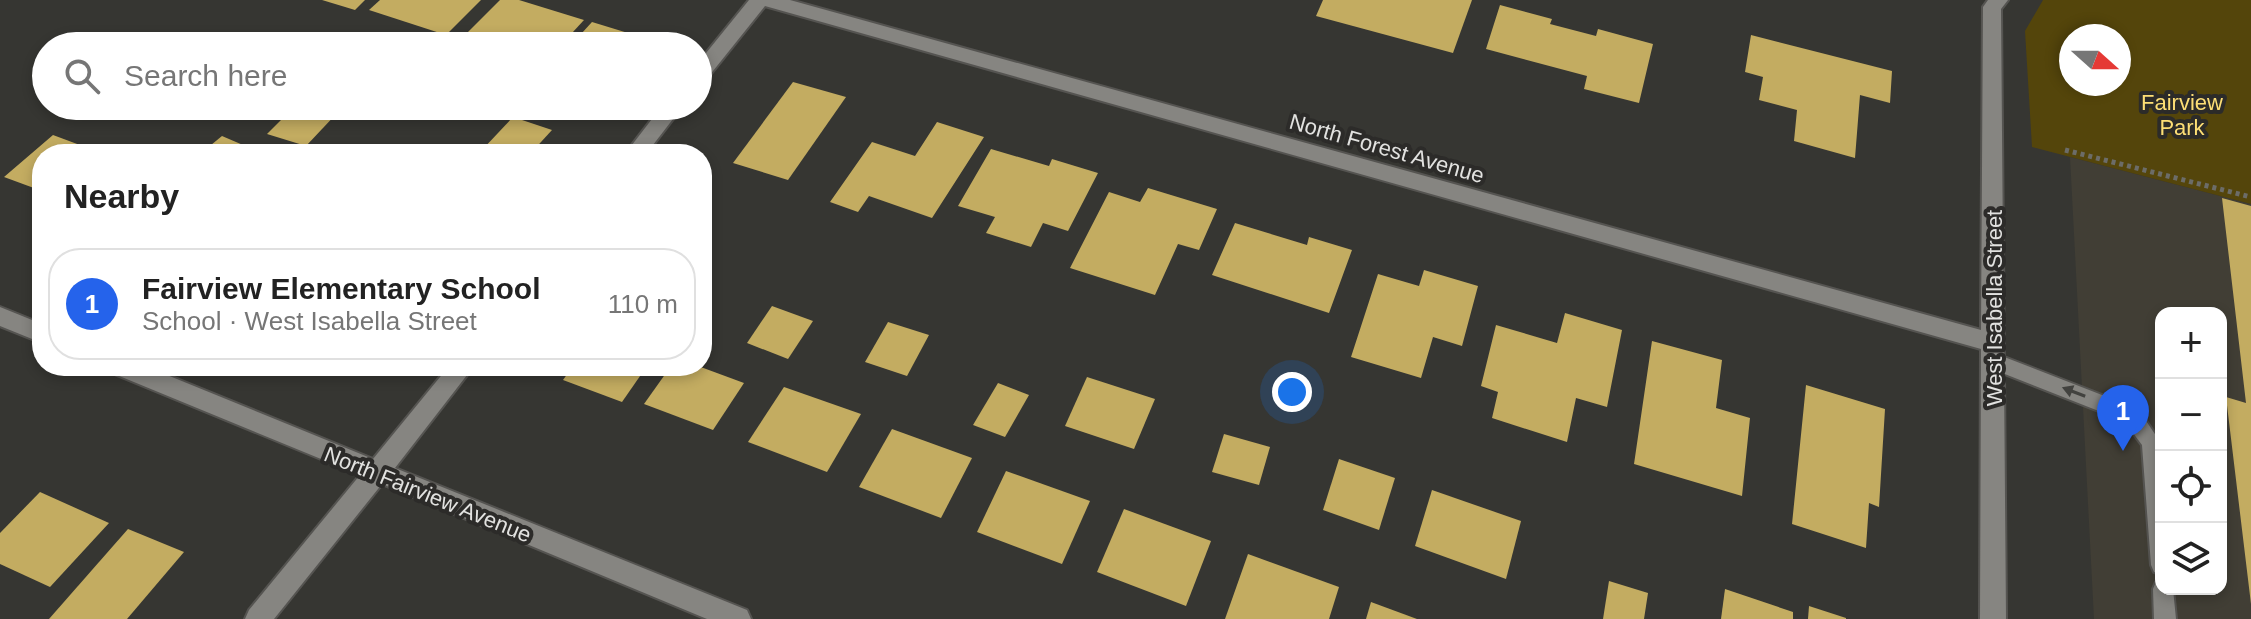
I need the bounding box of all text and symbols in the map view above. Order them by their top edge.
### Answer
north arrow [2059,24,2131,96]
search box [32,32,712,120]
icon: search [60,54,104,98]
text: Search here [124,59,287,92]
park label: Fairview Park [2141,90,2223,140]
street label: North Forest Avenue [1287,109,1487,188]
text: Nearby [64,177,179,215]
street label: West Isabella Street [1982,210,2007,406]
text: Fairview Elementary School [142,272,540,305]
text: 1 [85,289,99,319]
text: 110 m [608,289,678,319]
text: School · West Isabella Street [142,306,477,336]
map controls [2155,307,2227,595]
button: + [2155,307,2227,379]
your location [1272,372,1312,412]
button: − [2155,379,2227,451]
one-way arrow [2062,385,2086,398]
pin: 1 [2097,385,2149,451]
street label: North Fairview Avenue [321,441,535,547]
button: locate [2155,451,2227,523]
button: layers [2155,523,2227,595]

